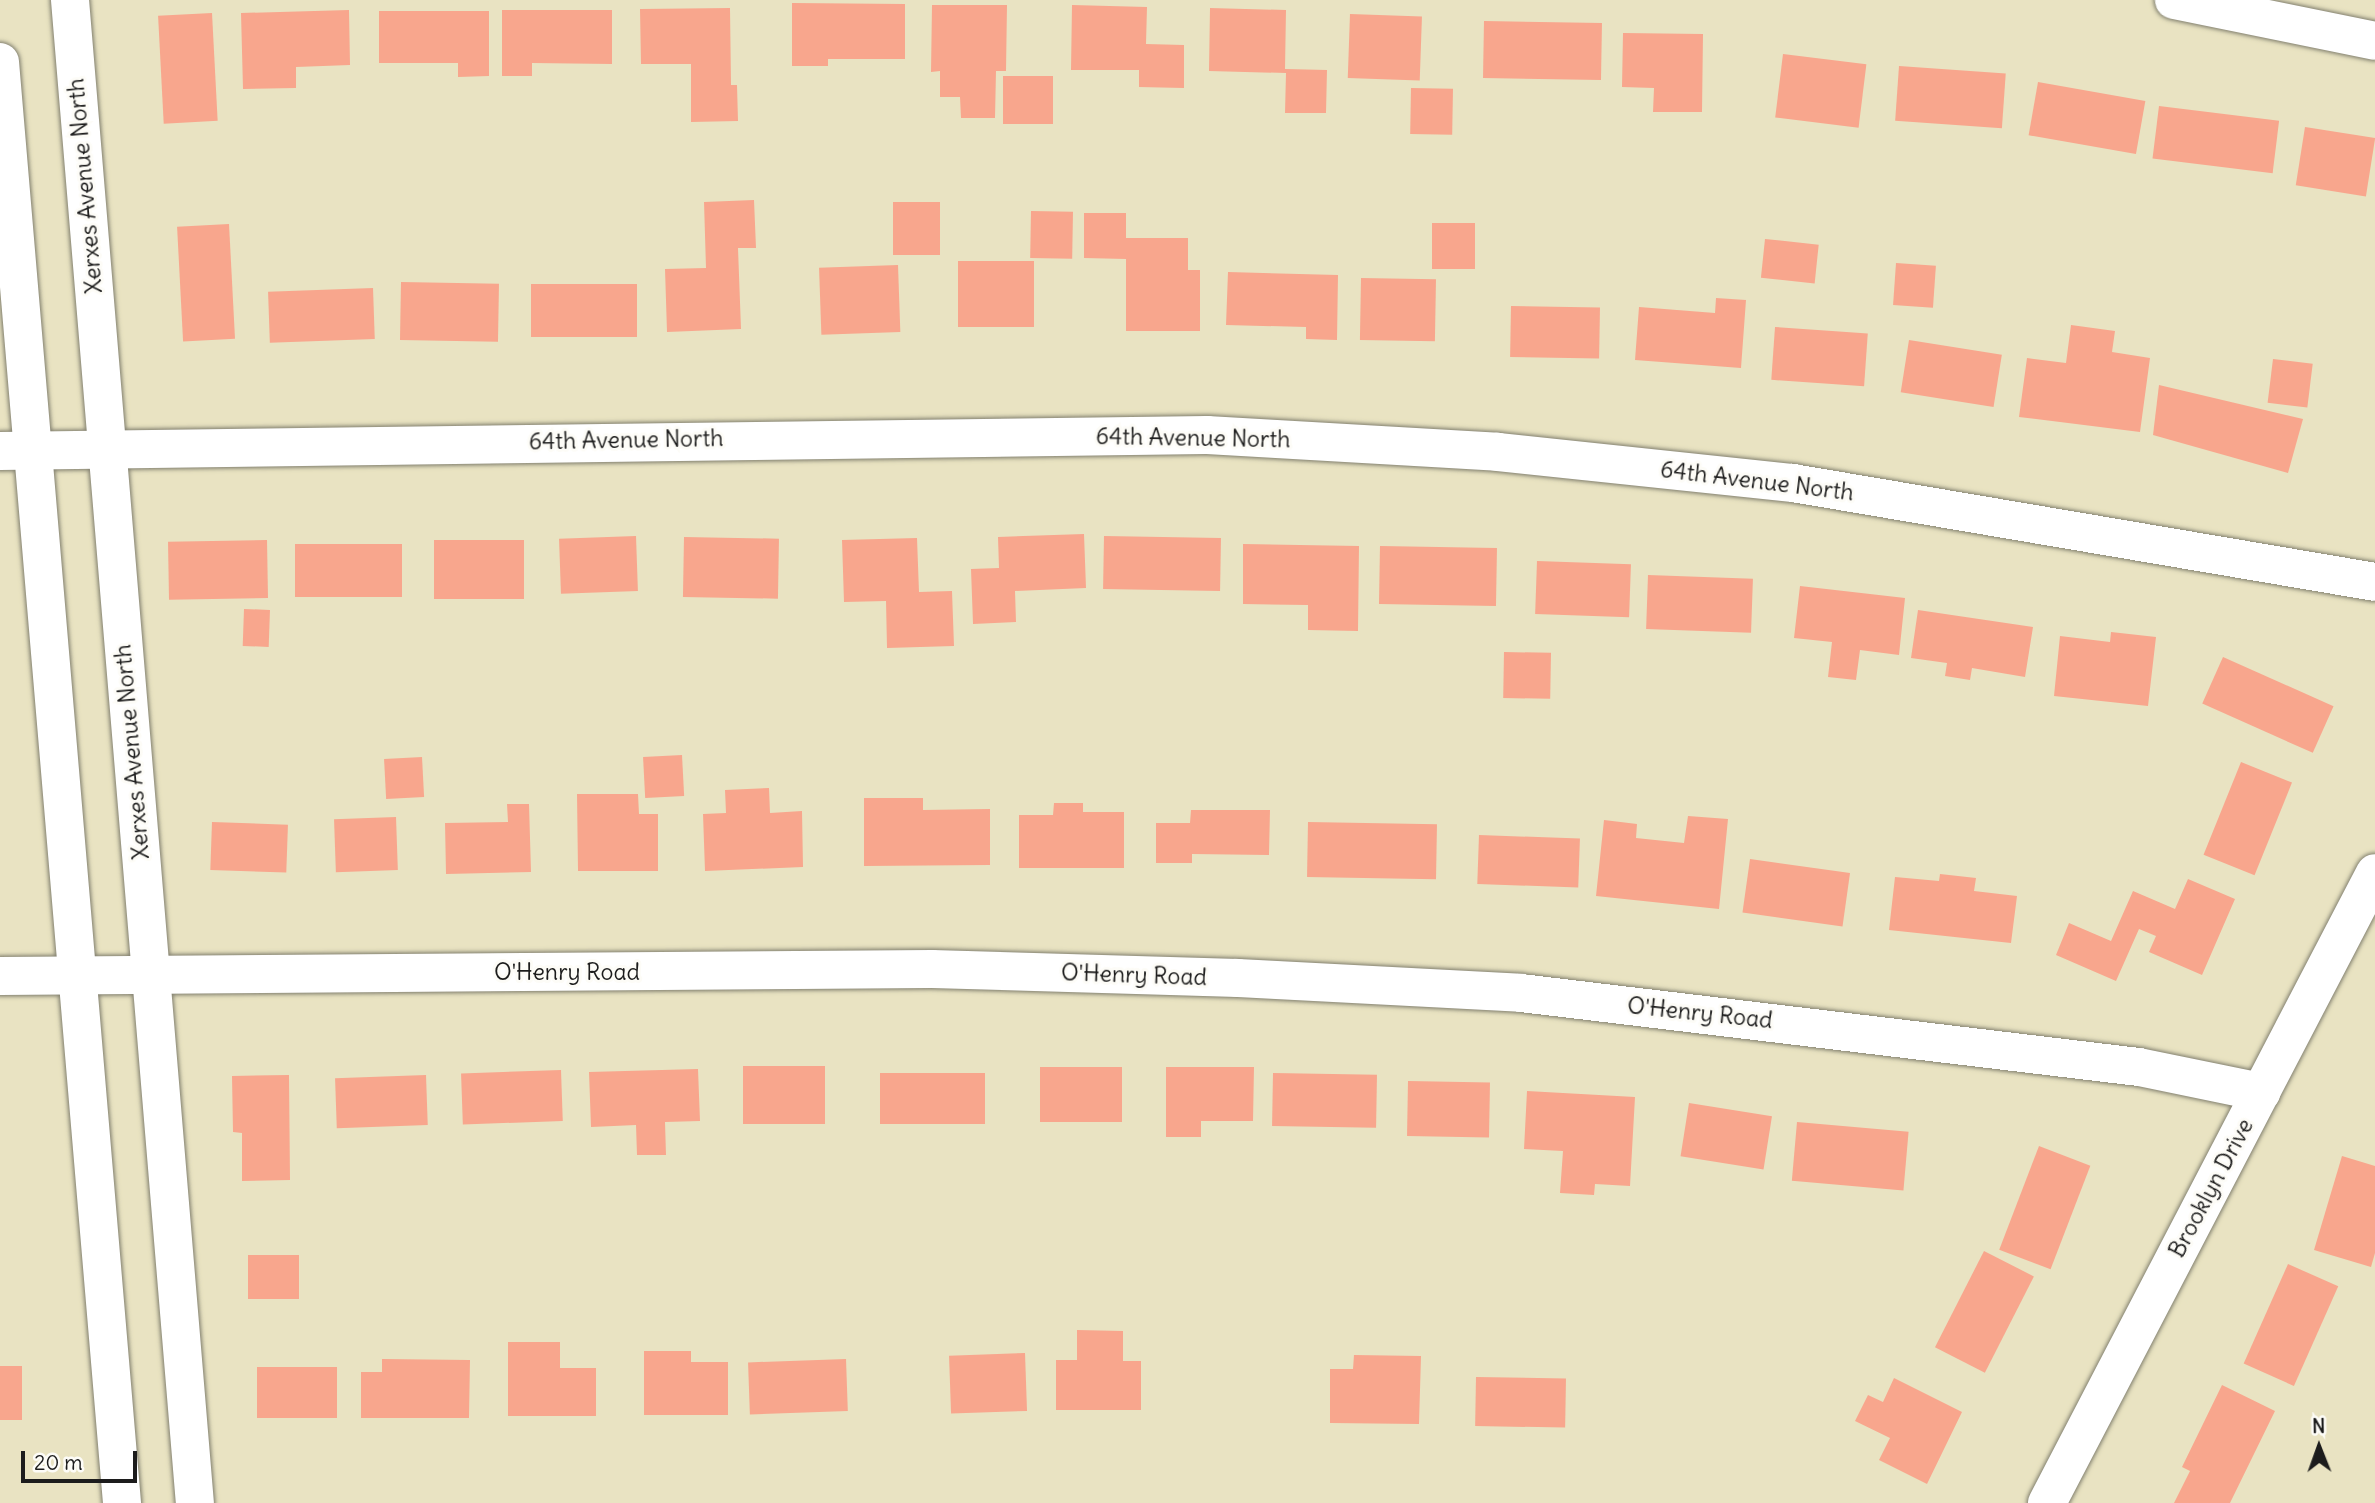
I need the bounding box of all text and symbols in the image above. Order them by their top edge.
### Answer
street label: Xerxes Avenue North [62,77,108,295]
street label: 64th Avenue North [1095,423,1291,453]
street label: 64th Avenue North [528,425,724,455]
street label: 64th Avenue North [1659,455,1855,507]
street label: Xerxes Avenue North [109,643,155,861]
street label: O'Henry Road [494,958,640,986]
street label: O'Henry Road [1061,959,1207,991]
street label: O'Henry Road [1626,992,1774,1034]
street label: Brooklyn Drive [2163,1114,2259,1262]
north arrow [2284,1412,2354,1482]
text: N [2312,1414,2325,1438]
scale bar [24,1436,140,1480]
text: 20 m [34,1449,83,1476]

